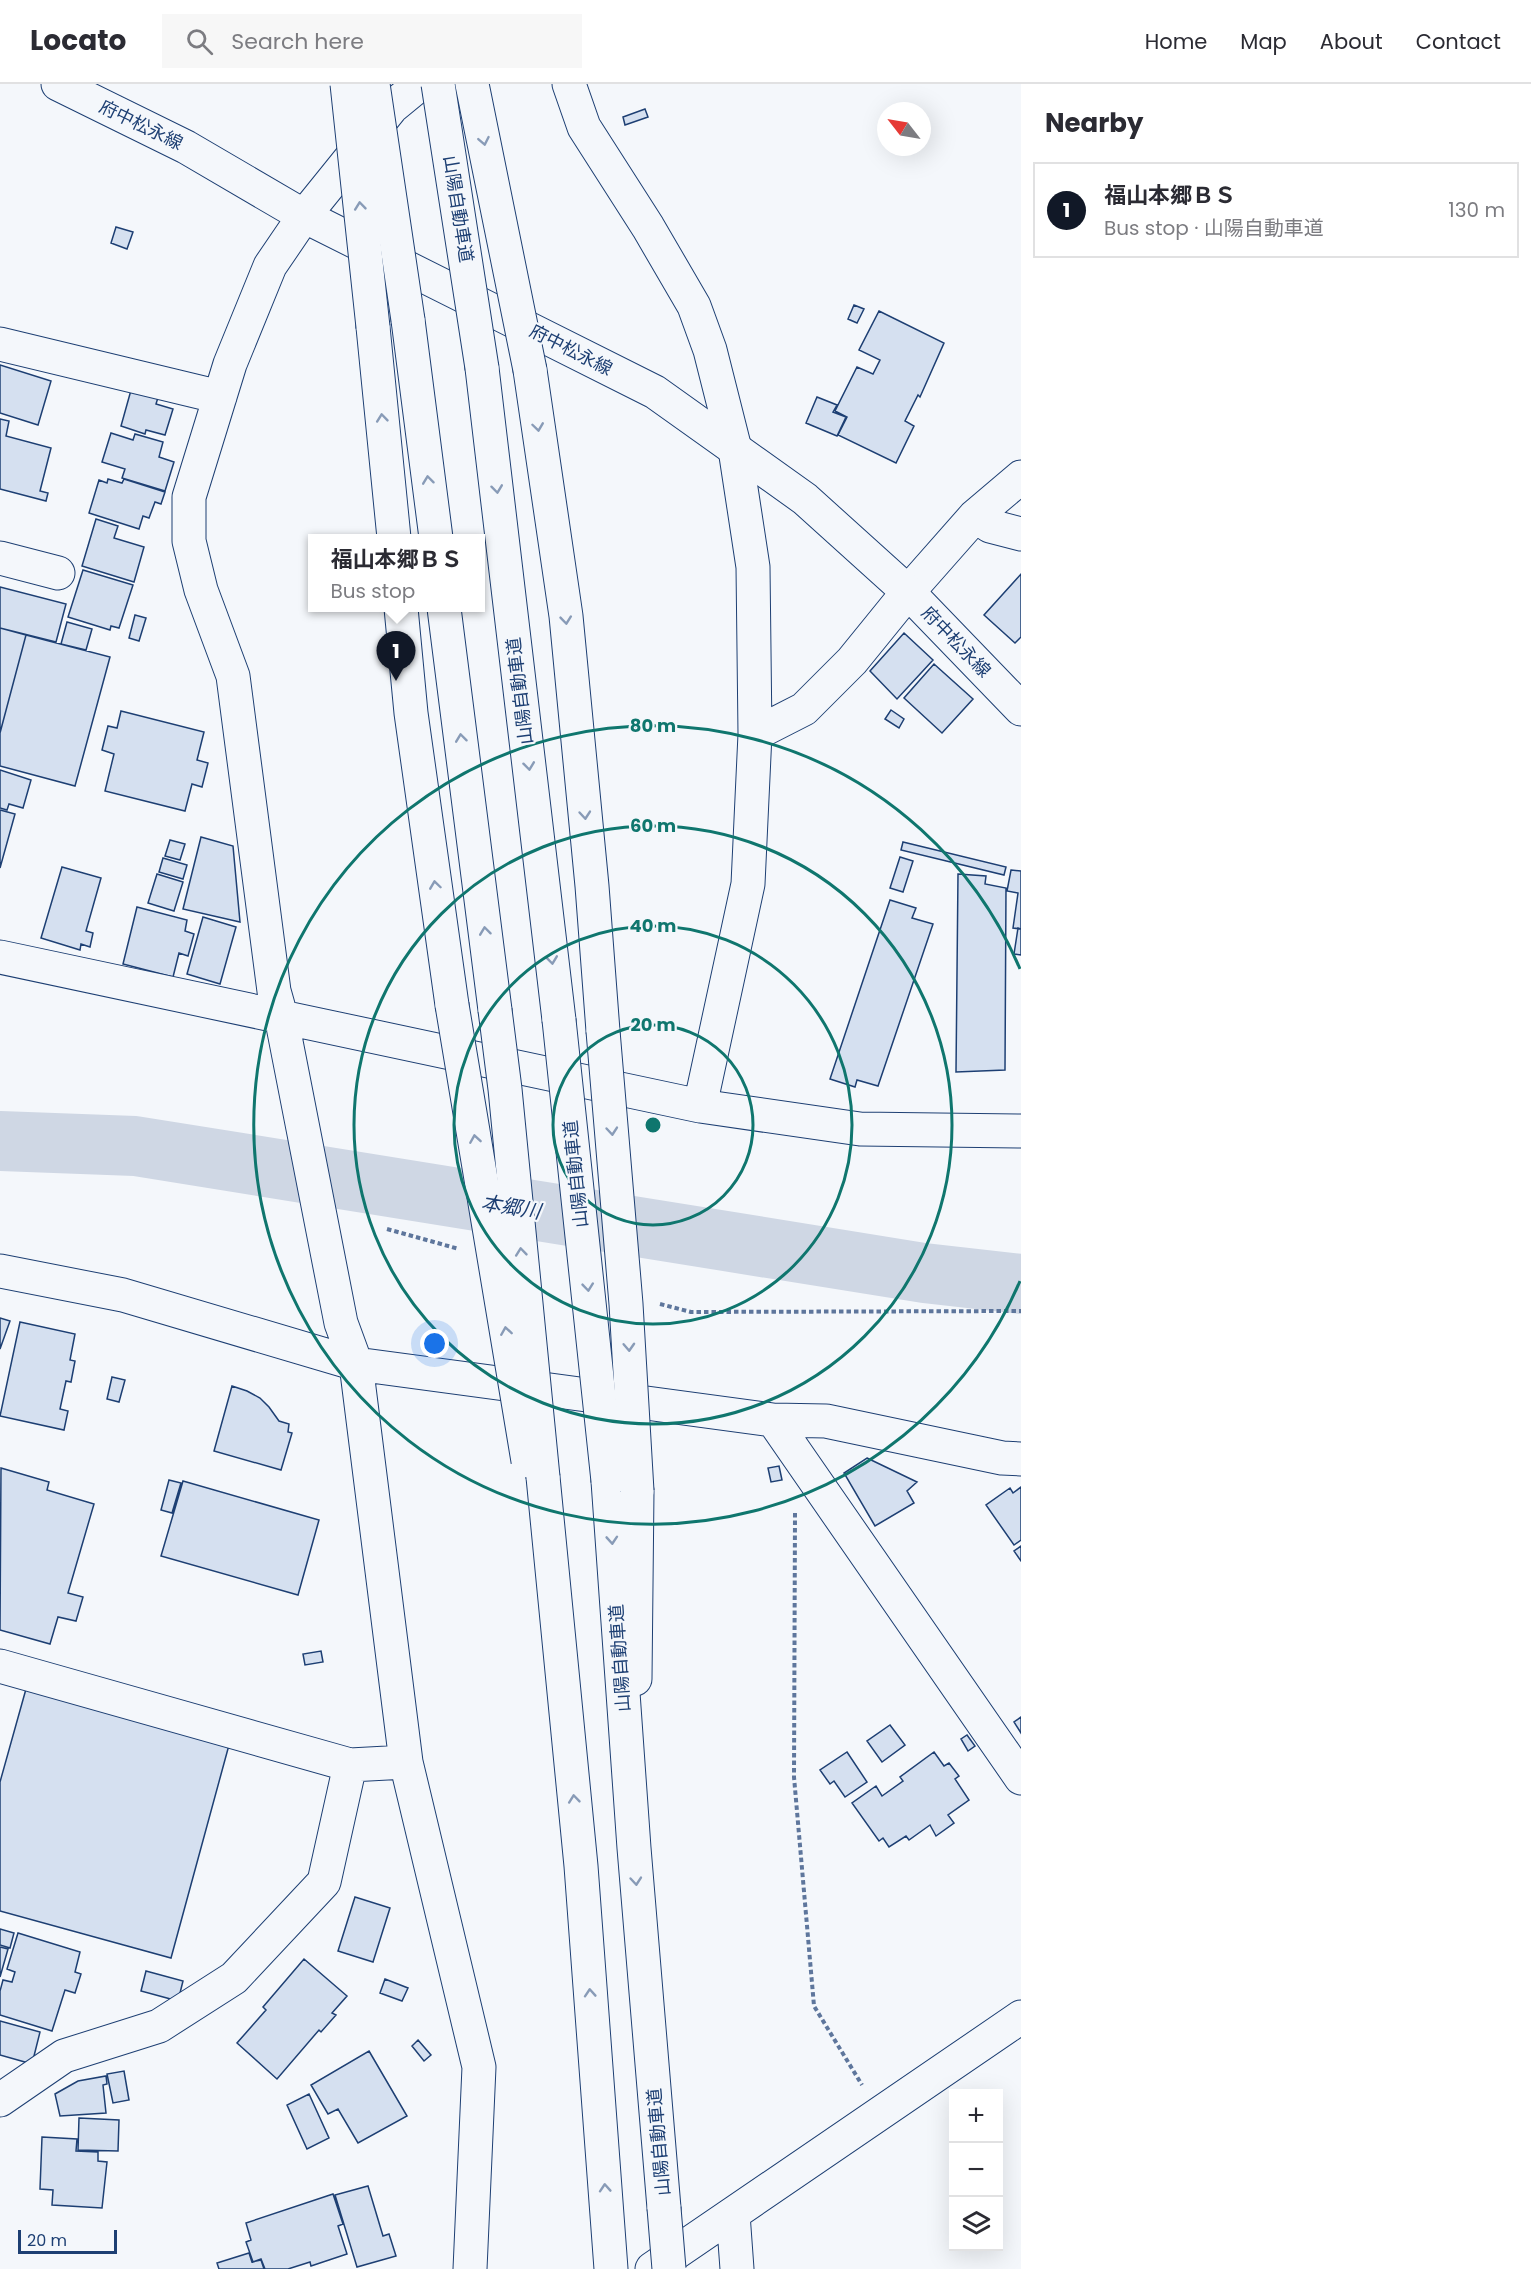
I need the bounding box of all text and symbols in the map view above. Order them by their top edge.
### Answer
search box [162,14,582,68]
text: Locato [30,21,126,60]
icon: search [183,25,216,58]
text: Search here [231,26,364,57]
text: Home [1145,27,1207,56]
text: Map [1240,27,1287,56]
text: About [1320,27,1383,56]
text: Contact [1416,27,1501,56]
street label: 府中松永線 [95,94,187,156]
north arrow [877,102,931,156]
text: Nearby [1045,105,1143,141]
one-way arrow [477,136,490,146]
street label: 山陽自動車道 [438,154,479,264]
text: 福山本郷ＢＳ [1104,180,1236,211]
text: 1 [1063,196,1070,224]
text: 130 m [1448,196,1505,224]
one-way arrow [354,202,367,211]
text: Bus stop · 山陽自動車道 [1104,214,1324,242]
street label: 府中松永線 [525,318,617,381]
one-way arrow [376,413,389,422]
one-way arrow [532,423,544,432]
one-way arrow [423,476,435,485]
one-way arrow [490,484,502,493]
popup [308,534,485,612]
text: 福山本郷ＢＳ [330,544,463,575]
text: Bus stop [330,577,415,605]
street label: 府中松永線 [916,601,997,683]
one-way arrow [560,616,572,625]
pin: 1 [376,632,416,681]
street label: 山陽自動車道 [501,636,538,746]
text: 80 m [630,713,676,738]
one-way arrow [455,733,467,742]
one-way arrow [522,761,535,771]
one-way arrow [578,810,591,819]
text: 60 m [630,813,676,838]
one-way arrow [430,880,442,889]
text: 40 m [630,913,676,938]
one-way arrow [479,927,492,936]
one-way arrow [545,955,558,964]
text: 20 m [631,1012,675,1037]
centre of rings [643,1115,663,1135]
street label: 山陽自動車道 [557,1119,594,1229]
one-way arrow [605,1127,618,1136]
one-way arrow [469,1134,481,1144]
water label: 本郷川 [479,1188,545,1226]
one-way arrow [515,1247,528,1256]
one-way arrow [581,1282,594,1291]
one-way arrow [501,1327,513,1336]
your location [420,1329,449,1358]
one-way arrow [622,1342,635,1351]
one-way arrow [606,1535,619,1544]
street label: 山陽自動車道 [603,1603,636,1713]
one-way arrow [568,1794,581,1803]
one-way arrow [629,1876,642,1885]
one-way arrow [584,1989,597,1998]
street label: 山陽自動車道 [641,2087,676,2197]
map controls [949,2089,1003,2251]
button: + [949,2089,1003,2143]
button: − [949,2143,1003,2197]
one-way arrow [599,2183,612,2192]
button: layers [949,2197,1003,2251]
scale bar [18,2227,117,2254]
text: 20 m [27,2229,67,2252]

